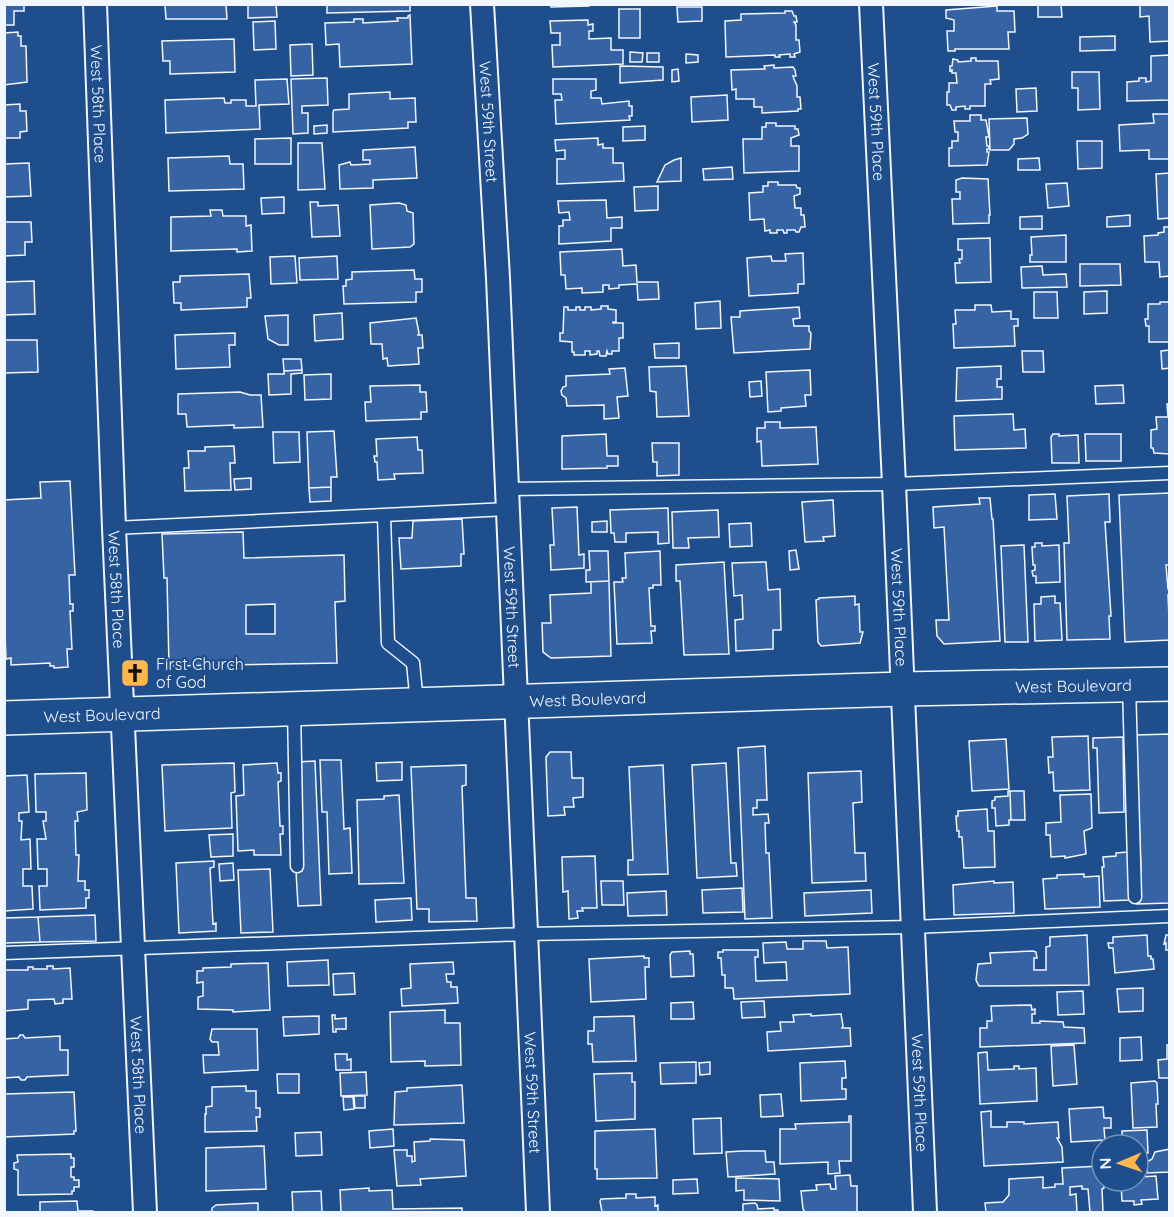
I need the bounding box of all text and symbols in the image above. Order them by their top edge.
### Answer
street label: West 58th Place [86,45,111,163]
street label: West 59th Street [475,60,502,183]
street label: West 59th Place [864,62,889,182]
street label: West 58th Place [104,530,129,649]
street label: West 59th Street [499,546,525,669]
street label: West 59th Place [887,548,912,667]
place label: First Church of God [156,654,244,692]
church icon: First Church of God [119,657,151,689]
street label: West Boulevard [1015,675,1132,697]
street label: West Boulevard [529,687,646,711]
street label: West Boulevard [43,703,161,727]
street label: West 58th Place [126,1016,151,1135]
street label: West 59th Street [520,1031,545,1154]
street label: West 59th Place [907,1033,932,1152]
north arrow [1090,1133,1150,1193]
text: N [1095,1157,1115,1170]

